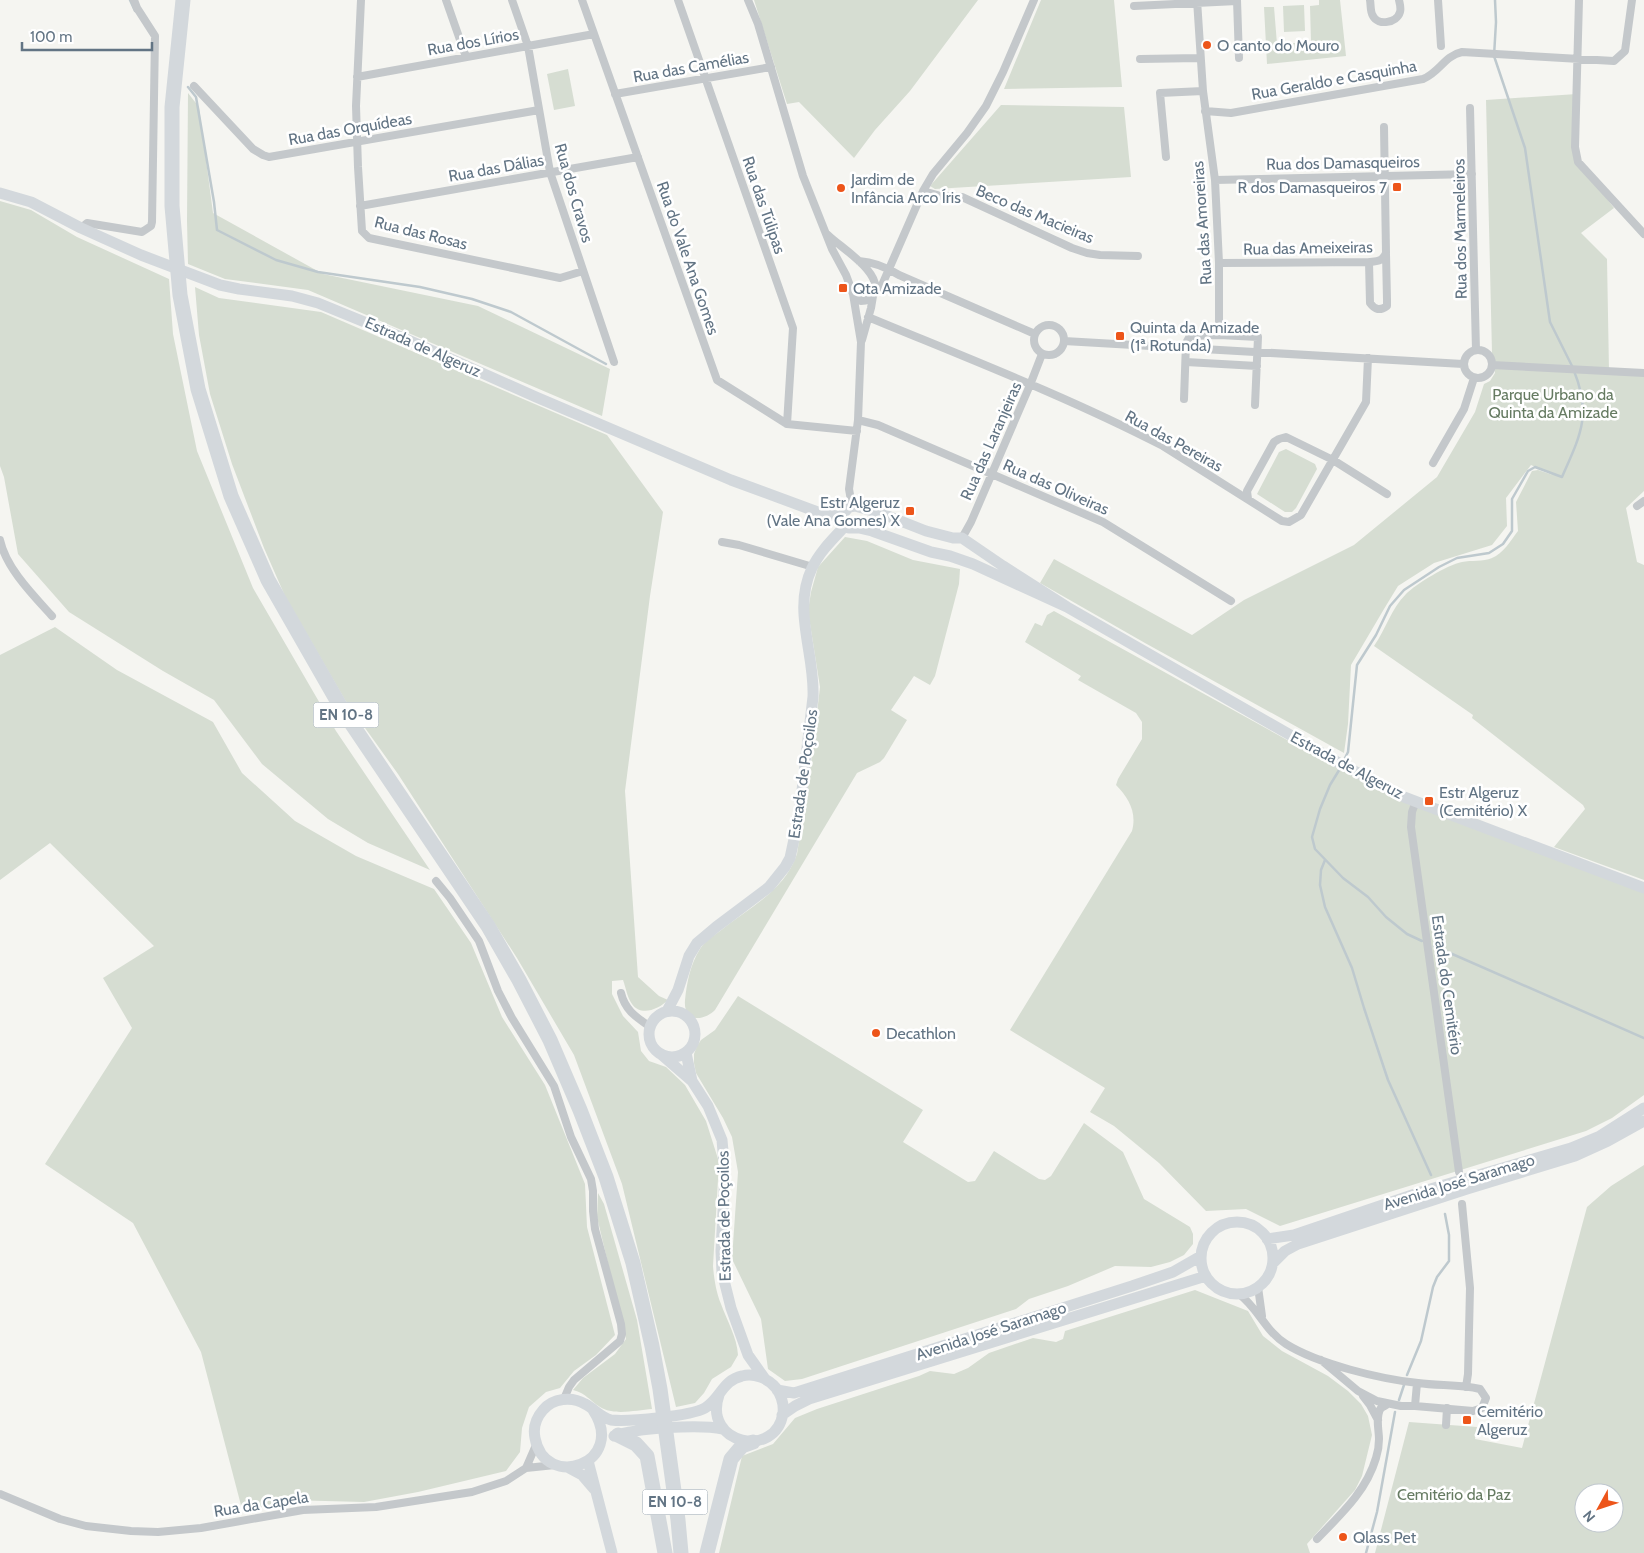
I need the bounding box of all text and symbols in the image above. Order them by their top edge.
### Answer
scale bar [22,20,152,52]
street label: Rua dos Lírios [426,25,520,59]
text: 100 m [30,28,72,46]
place label: O canto do Mouro [1217,36,1340,55]
marker: O canto do Mouro [1201,39,1213,51]
street label: Rua das Camélias [632,47,751,87]
street label: Rua Geraldo e Casquinha [1250,56,1418,104]
street label: Rua das Orquídeas [287,109,414,149]
street label: Rua dos Cravos [551,141,597,245]
street label: Rua das Dálias [447,150,546,186]
street label: Rua dos Damasqueiros [1266,152,1420,174]
street label: Rua das Túlipas [738,154,790,257]
street label: Rua dos Marmeleiros [1449,158,1471,299]
street label: Rua das Amoreiras [1188,160,1216,286]
place label: Jardim de Infância Arco Íris [850,170,961,207]
place label: R dos Damasqueiros 7 [1238,178,1387,197]
street label: Rua do Vale Ana Gomes [653,179,723,338]
street label: Beco das Macieiras [973,181,1097,248]
marker: R dos Damasqueiros 7 [1391,181,1403,193]
marker: Jardim de Infância Arco Íris [835,182,847,194]
street label: Rua das Rosas [373,212,470,254]
street label: Rua das Ameixeiras [1243,237,1373,259]
place label: Qta Amizade [853,279,942,298]
marker: Qta Amizade [837,282,849,294]
street label: Estrada de Algeruz [362,313,484,381]
place label: Quinta da Amizade (1ª Rotunda) [1130,318,1259,355]
marker: Quinta da Amizade (1ª Rotunda) [1114,330,1126,342]
street label: Rua das Laranjeiras [956,379,1026,503]
park label: Parque Urbano da Quinta da Amizade [1488,385,1618,422]
street label: Rua das Pereiras [1122,406,1226,476]
street label: Rua das Oliveiras [1000,455,1112,519]
place label: Estr Algeruz (Vale Ana Gomes) X [767,493,901,530]
marker: Estr Algeruz (Vale Ana Gomes) X [904,505,916,517]
road number: EN 10-8 [314,702,378,728]
street label: Estrada de Poçoilos [785,708,822,840]
street label: Estrada de Algeruz [1287,727,1407,803]
place label: Estr Algeruz (Cemitério) X [1439,783,1528,820]
marker: Estr Algeruz (Cemitério) X [1423,795,1435,807]
street label: Estrada do Cemitério [1428,914,1466,1056]
place label: Decathlon [886,1024,956,1043]
marker: Decathlon [870,1027,882,1039]
street label: Estrada de Poçoilos [713,1150,735,1281]
street label: Avenida José Saramago [1381,1150,1537,1214]
street label: Avenida José Saramago [913,1298,1069,1364]
place label: Cemitério Algeruz [1477,1402,1543,1439]
marker: Cemitério Algeruz [1461,1414,1473,1426]
north arrow [1574,1483,1624,1533]
park label: Cemitério da Paz [1397,1485,1511,1504]
street label: Rua da Capela [212,1487,310,1521]
road number: EN 10-8 [642,1490,708,1514]
text: N [1579,1507,1599,1526]
place label: Qlass Pet [1353,1528,1417,1547]
marker: Qlass Pet [1337,1531,1349,1543]

